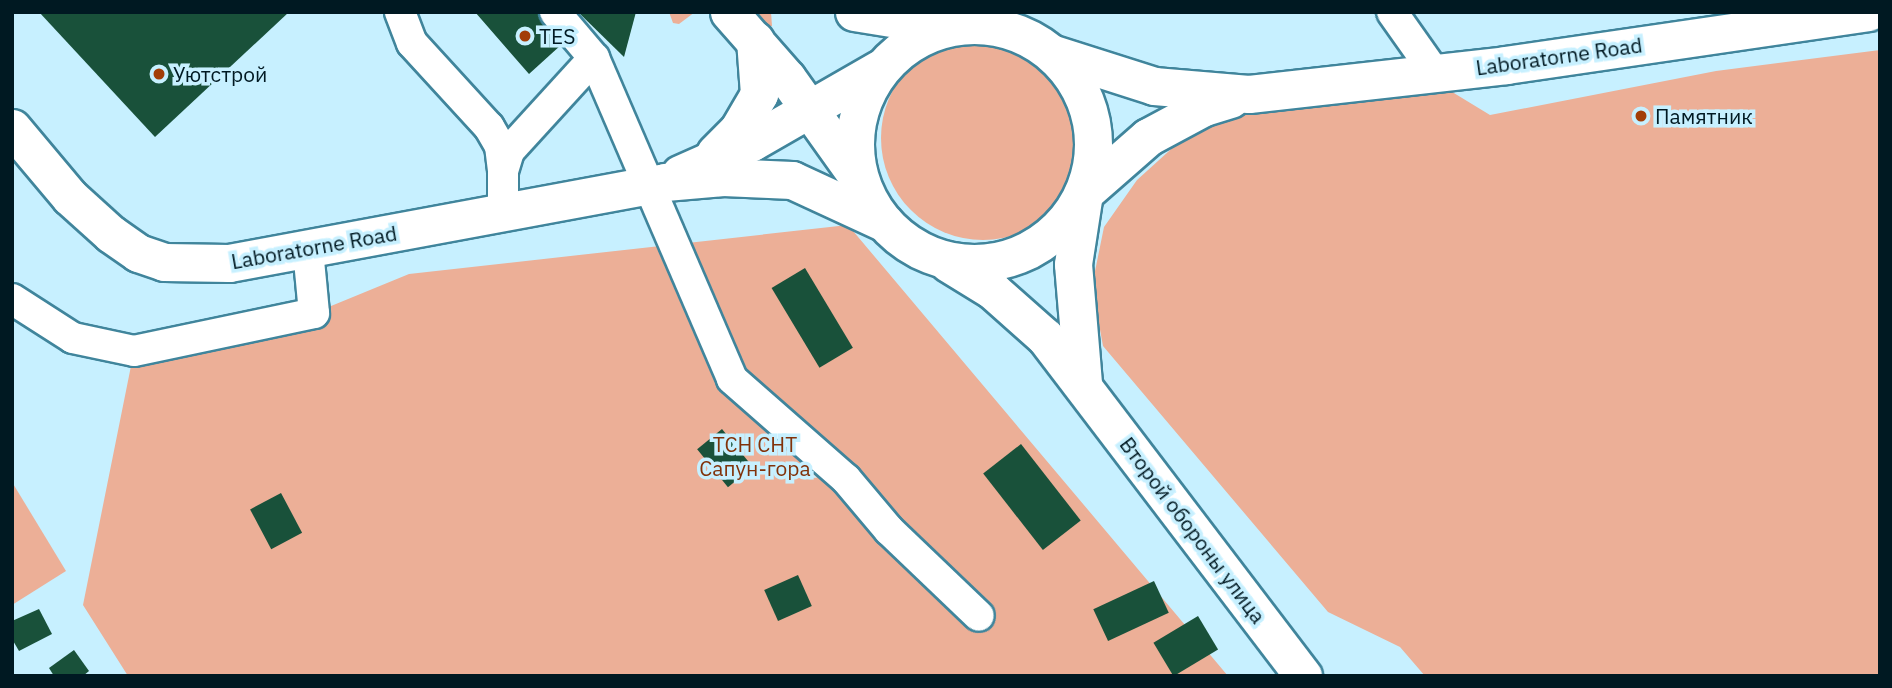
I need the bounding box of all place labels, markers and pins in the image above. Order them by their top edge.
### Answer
place label: TES [539,23,575,49]
marker: TES [517,28,533,44]
place label: Уютстрой [173,61,267,87]
marker: Уютстрой [151,66,167,82]
place label: Памятник [1655,103,1753,129]
marker: Памятник [1633,108,1649,124]

